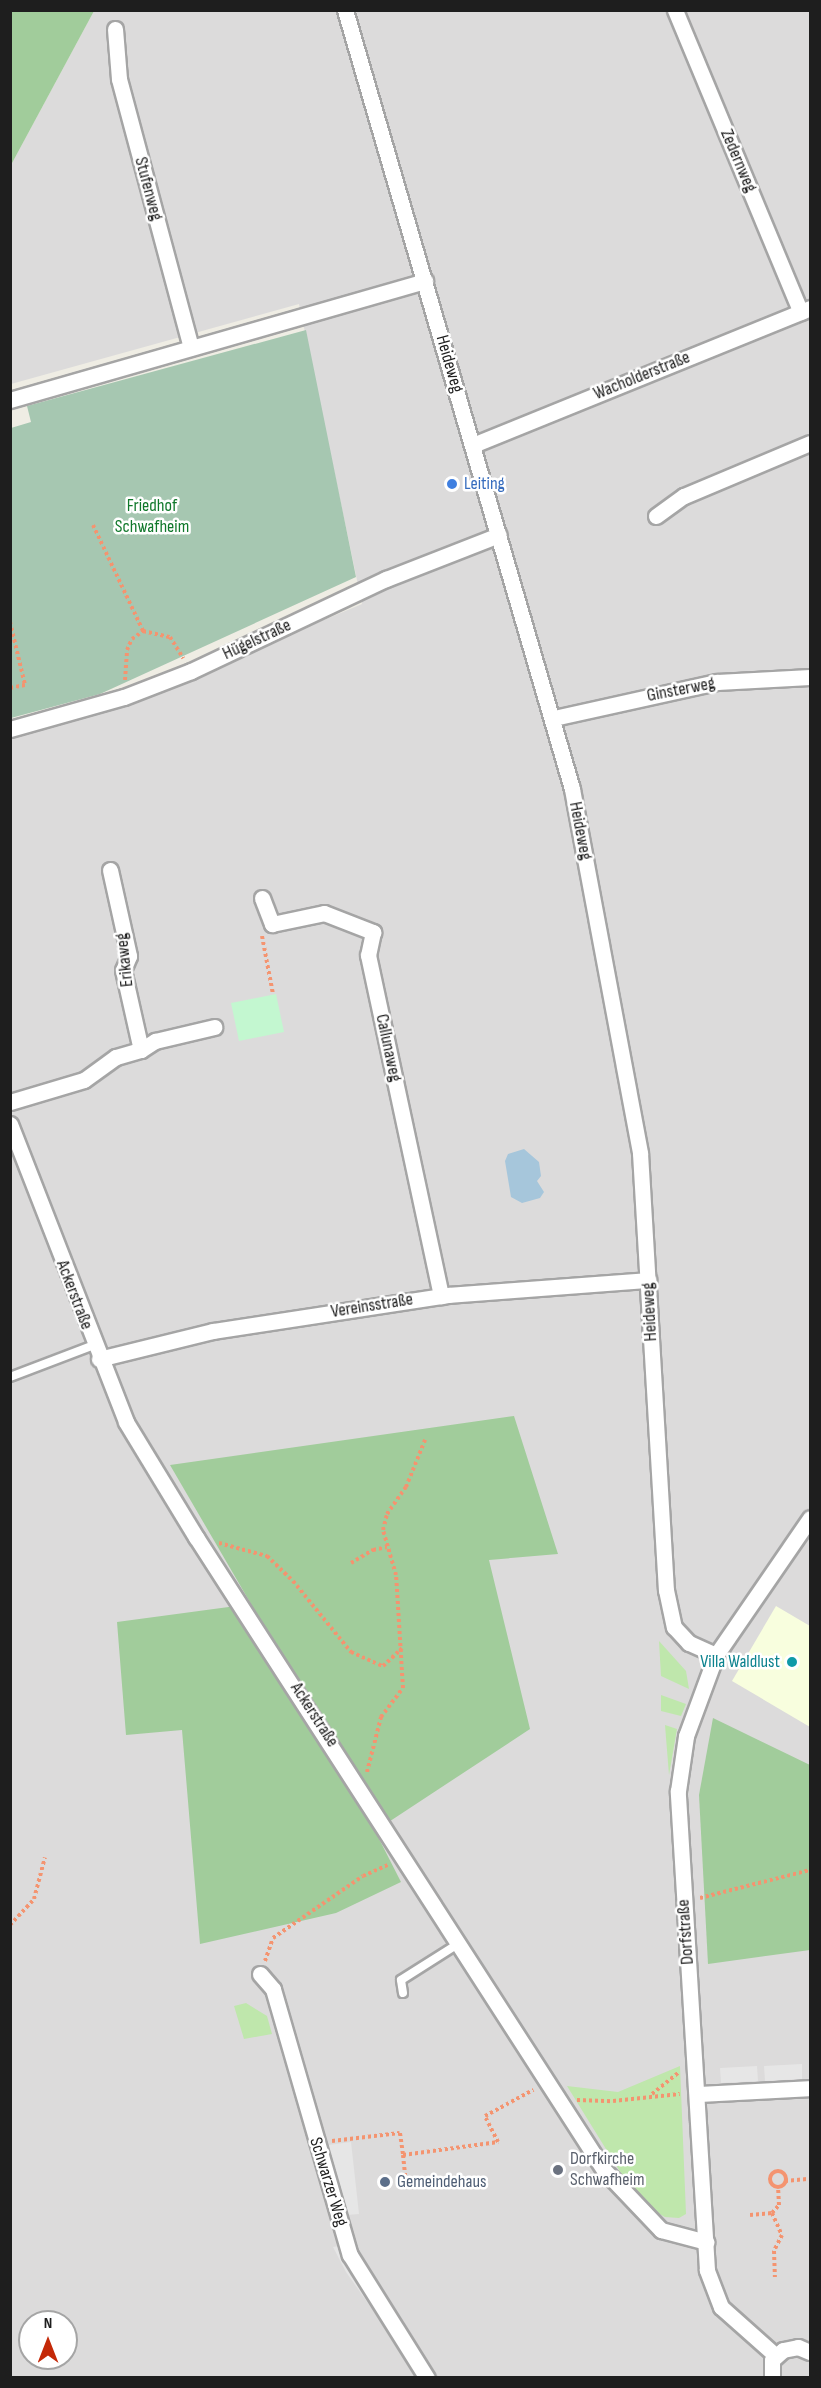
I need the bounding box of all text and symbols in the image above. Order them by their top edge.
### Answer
street label: Zedernweg [715,126,761,196]
street label: Stufenweg [129,155,167,223]
street label: Heideweg [431,333,467,395]
street label: Wacholderstraße [591,347,693,405]
place label: Leiting [464,473,505,495]
marker: Leiting [445,477,459,491]
park label: Friedhof Schwafheim [115,496,189,538]
street label: Hügelstraße [219,615,295,665]
street label: Ginsterweg [645,673,717,707]
street label: Heideweg [564,800,596,862]
street label: Erikaweg [111,932,139,988]
street label: Callunaweg [370,1012,406,1084]
street label: Ackerstraße [51,1257,97,1333]
street label: Heideweg [638,1282,662,1342]
street label: Vereinsstraße [329,1289,415,1323]
place label: Villa Waldlust [700,1651,780,1673]
marker: Villa Waldlust [785,1655,799,1669]
street label: Ackerstraße [285,1679,343,1751]
street label: Dorfstraße [673,1899,699,1965]
street label: Schwarzer Weg [304,2135,352,2229]
place label: Dorfkirche Schwafheim [570,2149,644,2192]
marker: Dorfkirche Schwafheim [551,2163,565,2177]
place label: Gemeindehaus [397,2171,486,2193]
marker: Gemeindehaus [378,2175,392,2189]
north arrow [18,2310,78,2370]
text: N [44,2314,52,2333]

